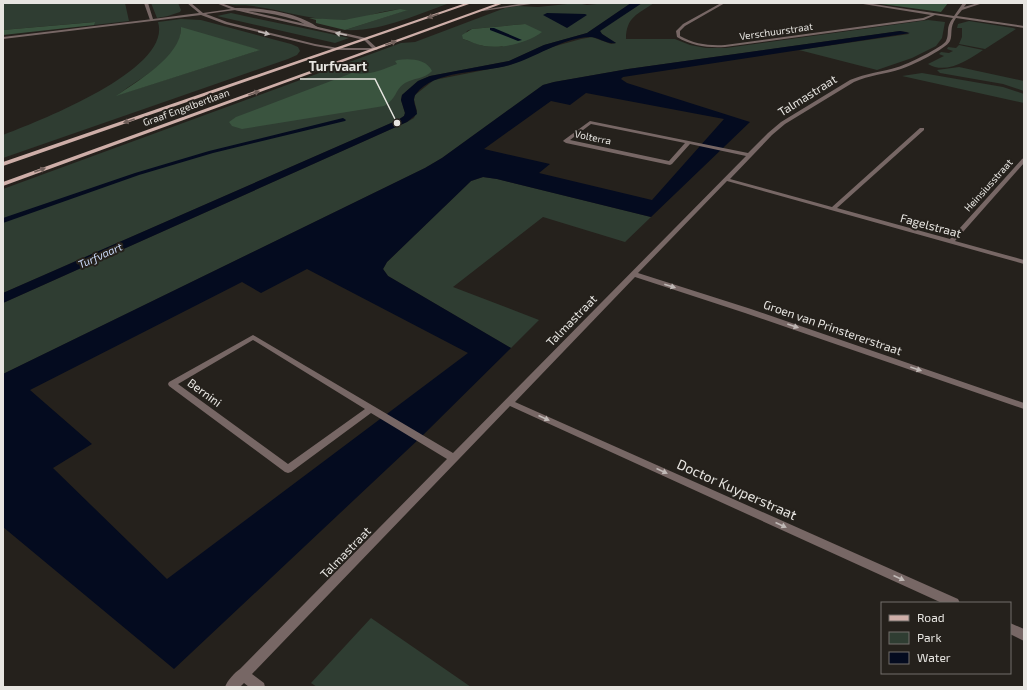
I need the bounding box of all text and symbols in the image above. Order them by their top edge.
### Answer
one-way arrow [426,13,438,19]
street label: Verschuurstraat [739,20,814,42]
one-way arrow [258,30,270,36]
one-way arrow [335,30,347,36]
one-way arrow [386,40,398,46]
callout: Turfvaart [300,54,375,79]
text: Turfvaart [309,58,368,74]
street label: Talmastraat [775,71,839,119]
street label: Graaf Engelbertlaan [141,86,231,128]
one-way arrow [249,90,261,96]
one-way arrow [123,118,135,124]
street label: Volterra [574,127,612,147]
street label: Heinsiusstraat [961,156,1015,214]
one-way arrow [34,167,46,173]
street label: Fagelstraat [899,210,963,240]
water label: Turfvaart [76,239,125,271]
one-way arrow [664,283,676,289]
street label: Talmastraat [543,291,599,349]
street label: Groen van Prinstererstraat [762,297,904,357]
one-way arrow [788,324,800,330]
one-way arrow [911,366,923,372]
street label: Bernini [185,375,225,409]
one-way arrow [538,415,550,421]
street label: Doctor Kuyperstraat [674,455,800,523]
one-way arrow [657,468,668,474]
one-way arrow [775,522,786,528]
street label: Talmastraat [317,523,373,581]
one-way arrow [894,575,905,581]
legend [881,602,1011,674]
text: Road [917,610,945,624]
text: Park [917,630,942,644]
text: Water [917,650,951,664]

